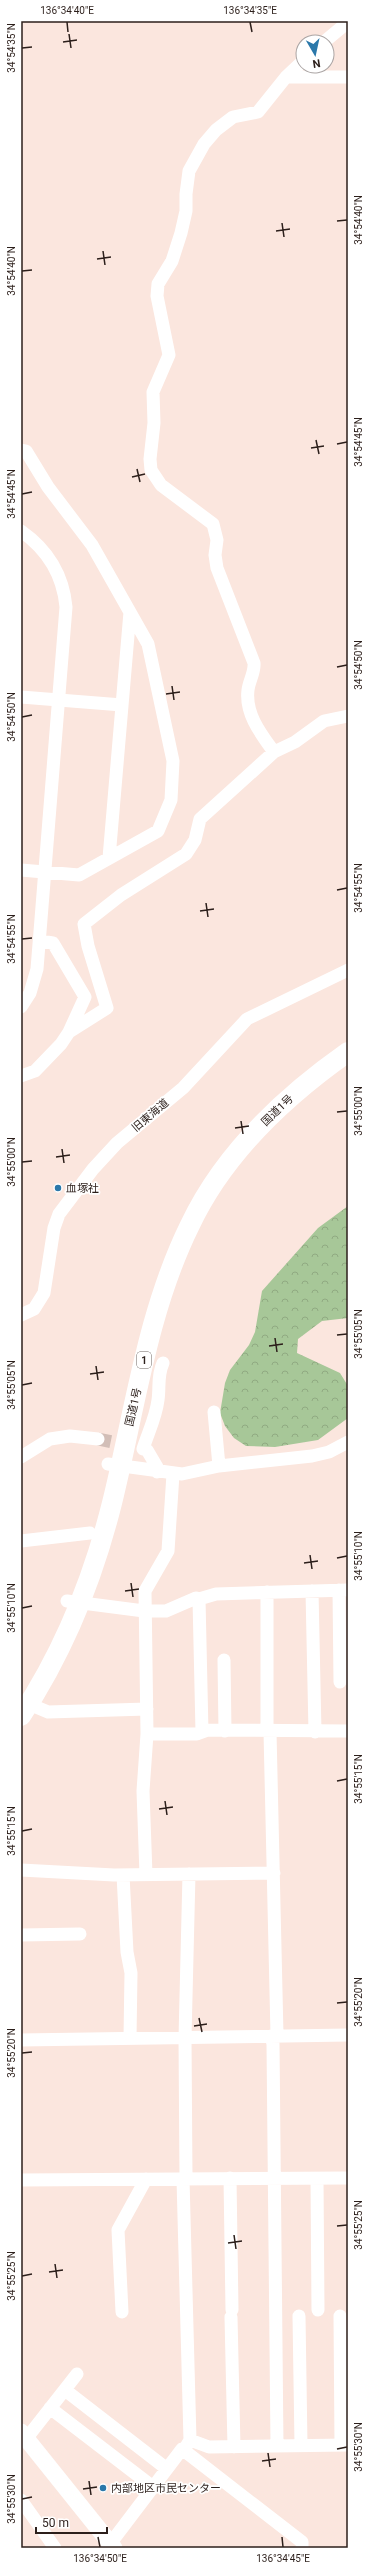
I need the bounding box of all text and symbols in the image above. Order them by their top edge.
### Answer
text: 136°34'40"E [40,5,94,16]
text: 136°34'35"E [223,5,277,16]
text: 34°54'35"N [6,23,17,73]
north arrow [295,34,335,74]
text: N [311,56,321,70]
text: 34°54'40"N [353,195,364,245]
text: 34°54'40"N [6,246,17,296]
text: 34°54'45"N [353,417,364,467]
text: 34°54'45"N [6,469,17,519]
text: 34°54'50"N [353,640,364,690]
text: 34°54'50"N [6,692,17,742]
text: 34°54'55"N [353,863,364,913]
text: 34°54'55"N [6,914,17,964]
text: 34°55'00"N [353,1086,364,1136]
street label: 国道1号 [259,1092,296,1129]
street label: 旧東海道 [129,1096,171,1135]
text: 34°55'00"N [6,1137,17,1187]
place label: 血塚社 [66,1182,99,1195]
marker: 血塚社 [53,1183,63,1193]
text: 34°55'05"N [353,1309,364,1359]
road number: 1 [137,1352,151,1368]
text: 34°55'05"N [6,1360,17,1410]
street label: 国道1号 [123,1387,144,1428]
text: 34°55'10"N [353,1531,364,1581]
text: 34°55'10"N [6,1583,17,1633]
text: 34°55'15"N [353,1754,364,1804]
text: 34°55'15"N [6,1806,17,1856]
text: 34°55'20"N [353,1977,364,2027]
text: 34°55'20"N [6,2028,17,2078]
text: 34°55'25"N [353,2200,364,2250]
text: 34°55'25"N [6,2251,17,2301]
text: 34°55'30"N [353,2422,364,2472]
text: 34°55'30"N [6,2474,17,2524]
place label: 内部地区市民センター [111,2482,221,2495]
marker: 内部地区市民センター [98,2483,108,2493]
scale bar [36,2509,107,2535]
text: 50 m [42,2516,69,2530]
text: 136°34'50"E [73,2553,127,2564]
text: 136°34'45"E [256,2553,310,2564]

